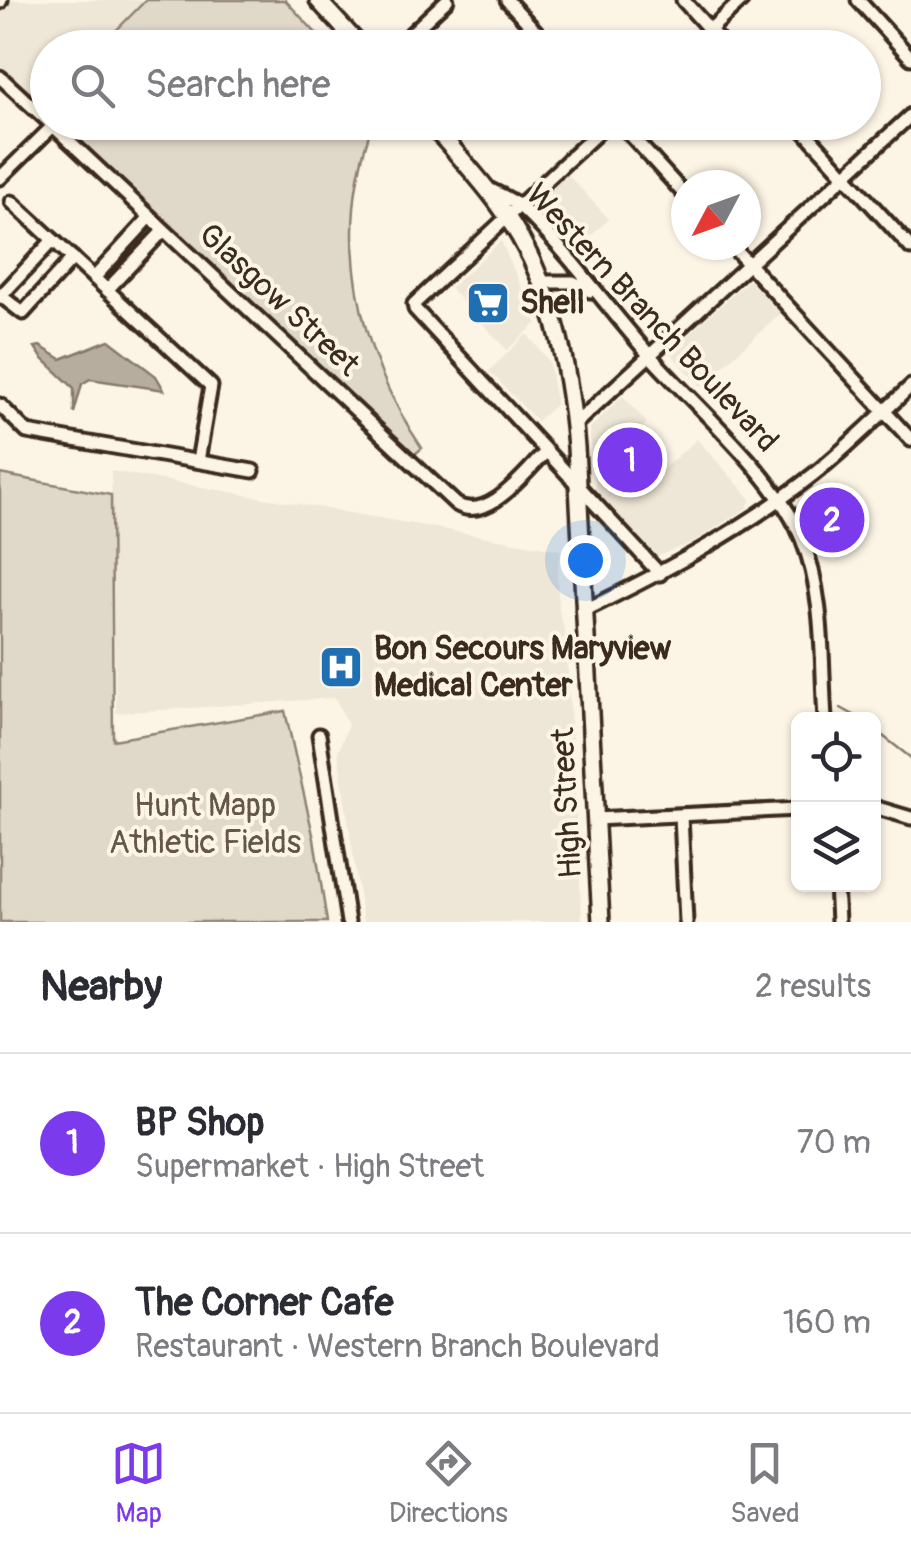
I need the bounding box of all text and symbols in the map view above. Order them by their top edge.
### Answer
search box [30,30,881,140]
icon: search [65,58,120,113]
text: Search here [145,61,331,109]
north arrow [671,170,761,260]
street label: Western Branch Boulevard [517,175,787,461]
street label: Glasgow Street [190,215,368,385]
supermarket icon: Shell [465,280,511,326]
place label: Shell [520,283,585,323]
pin: 1 [598,422,662,498]
pin: 2 [800,482,864,558]
your location [560,535,611,586]
place label: Bon Secours Maryview Medical Center [374,629,672,706]
hospital icon: Bon Secours Maryview Medical Center [318,644,364,690]
map controls [791,712,881,892]
button: locate [791,712,881,802]
street label: High Street [543,726,591,879]
park label: Hunt Mapp Athletic Fields [109,786,301,863]
button: layers [791,802,881,892]
text: Nearby [40,961,162,1013]
text: 2 results [755,967,871,1007]
text: BP Shop [135,1099,264,1147]
text: 1 [66,1123,79,1163]
text: 70 m [797,1123,871,1163]
text: Supermarket · High Street [135,1147,484,1187]
text: The Corner Cafe [135,1279,393,1327]
text: 2 [64,1303,81,1343]
text: 160 m [783,1303,871,1343]
text: Restaurant · Western Branch Boulevard [135,1327,660,1367]
tab: Map [111,1436,166,1531]
tab: Directions [389,1436,508,1531]
tab: Saved [730,1436,800,1531]

